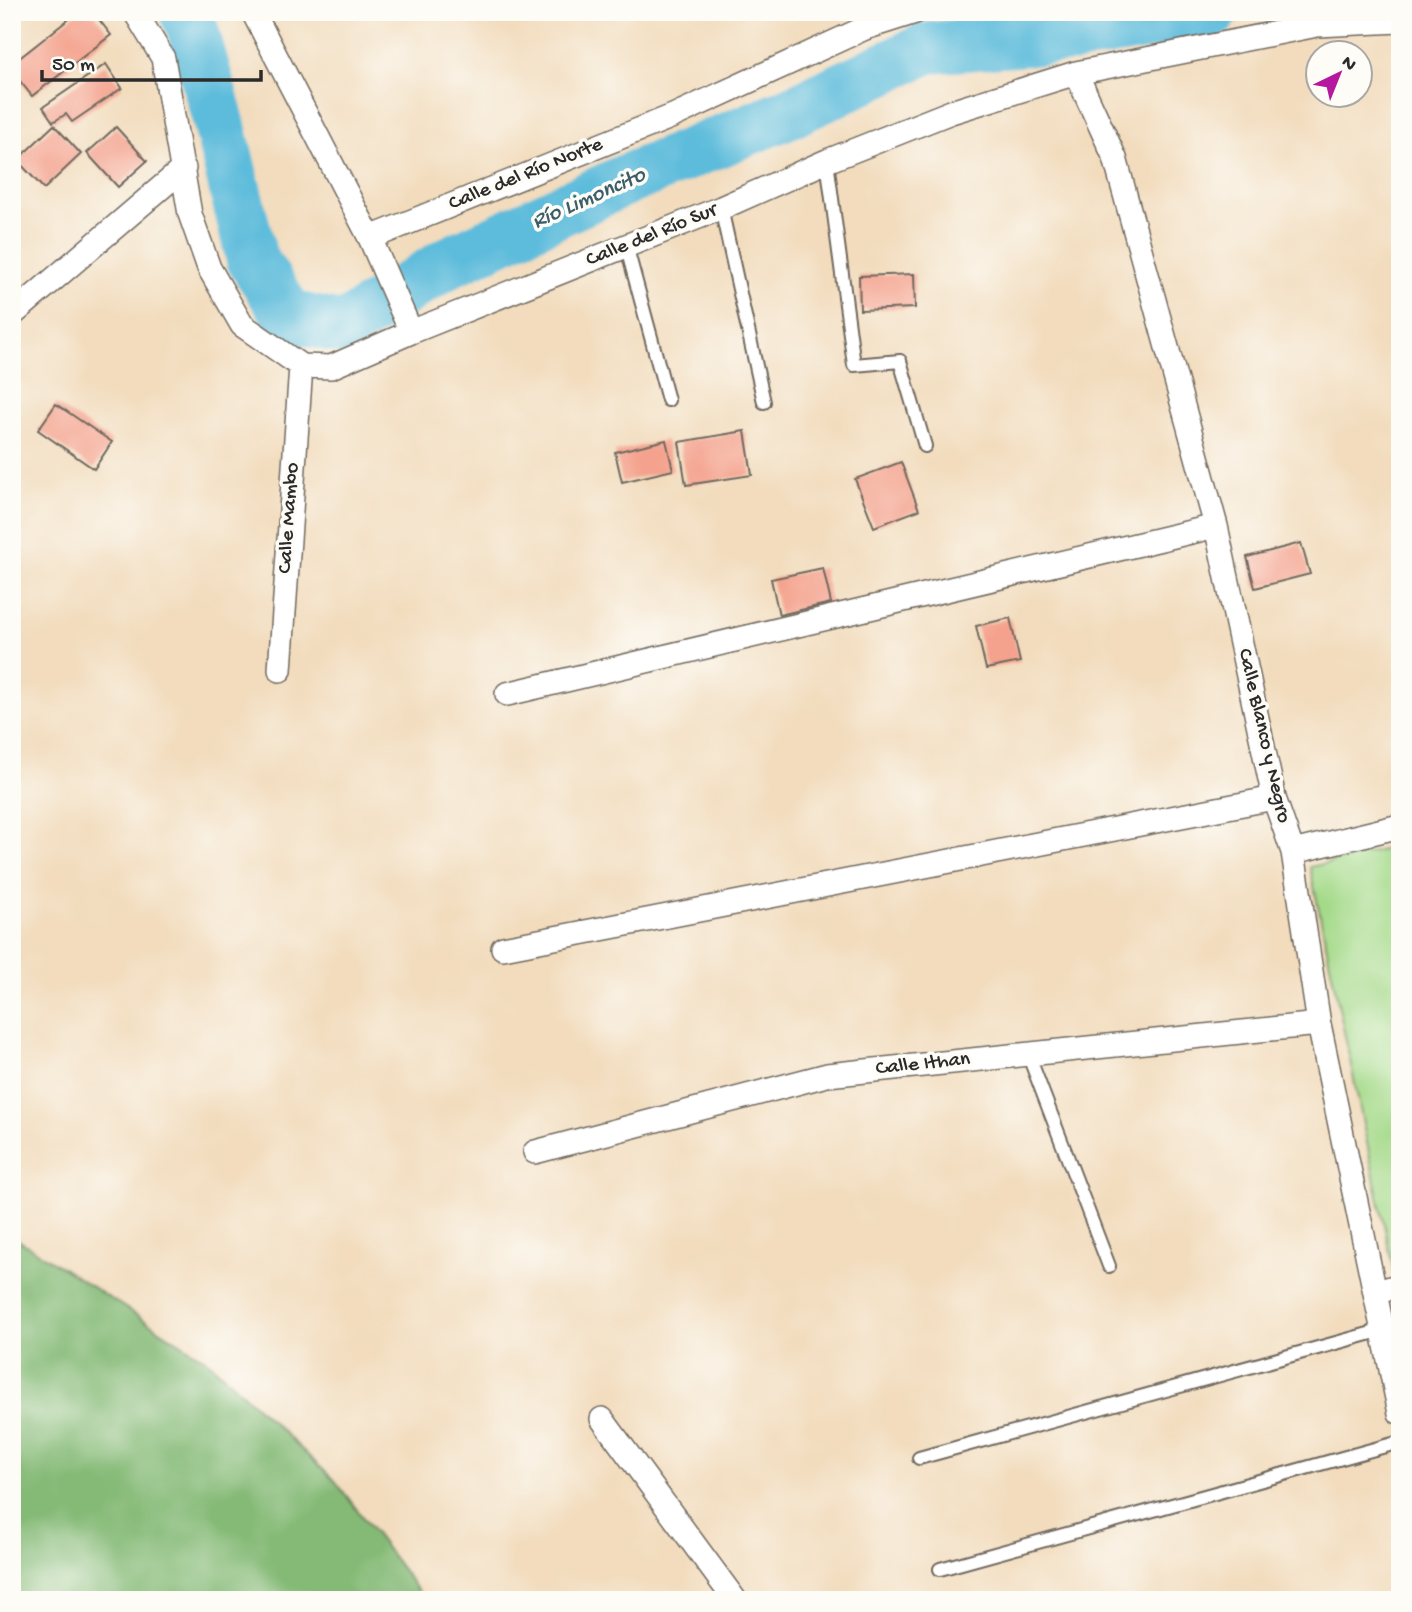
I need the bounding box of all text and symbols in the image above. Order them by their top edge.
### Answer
scale bar [42,38,261,82]
north arrow [1304,38,1374,108]
text: N [1336,51,1361,77]
text: 50 m [52,54,95,79]
street label: Calle del Río Norte [445,132,608,217]
water label: Río Limoncito [528,162,651,236]
street label: Calle del Río Sur [583,198,723,274]
street label: Calle Mambo [274,462,306,574]
street label: Calle Blanco y Negro [1231,646,1295,826]
street label: Calle Ithan [875,1048,971,1082]

